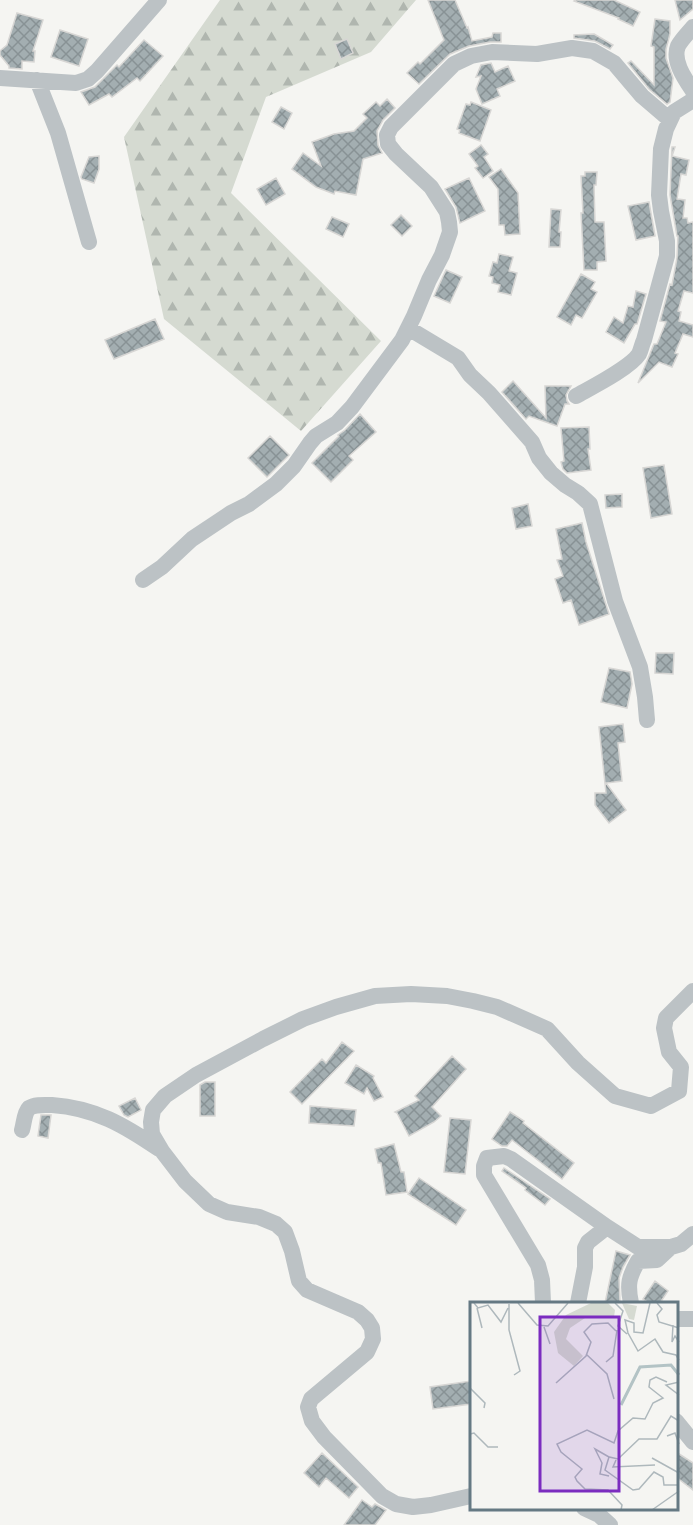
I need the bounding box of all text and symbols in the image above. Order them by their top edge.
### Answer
inset map [470,1302,678,1510]

